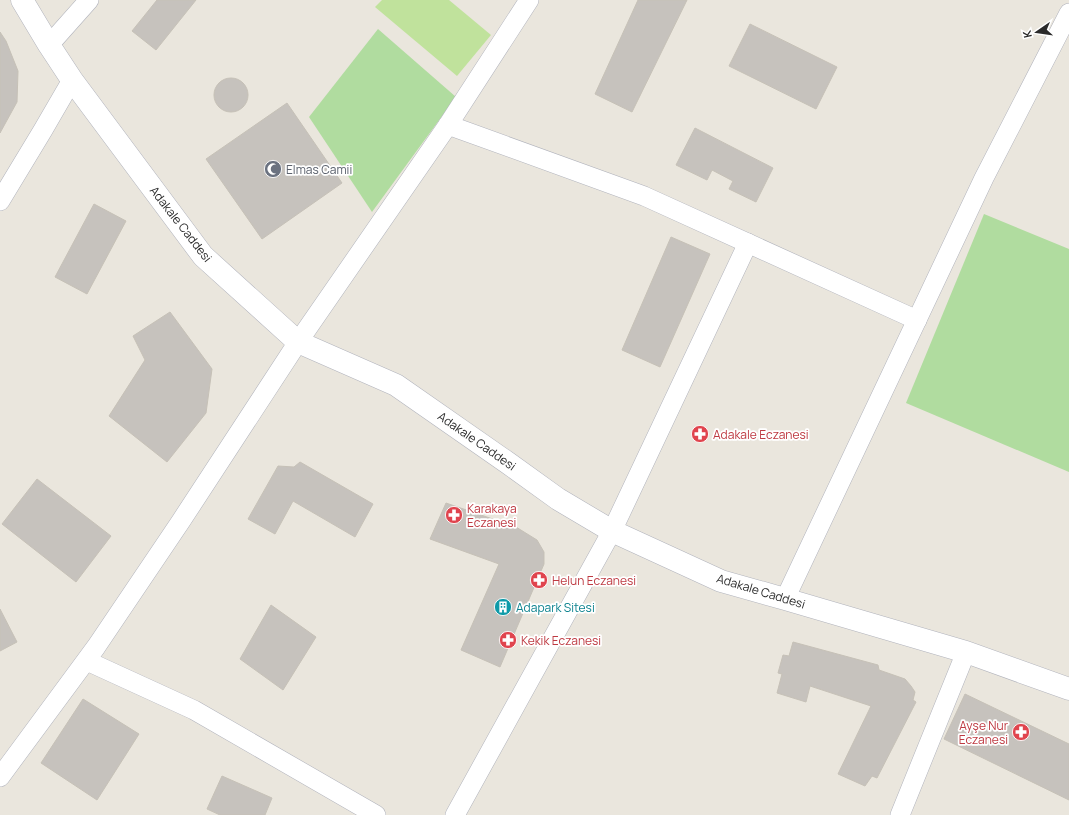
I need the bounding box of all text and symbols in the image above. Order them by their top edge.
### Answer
north arrow [1017,12,1057,52]
text: K [1018,28,1035,40]
mosque icon: Elmas Camii [263,159,283,179]
place label: Elmas Camii [286,161,352,178]
street label: Adakale Caddesi [146,183,216,265]
street label: Adakale Caddesi [435,408,519,474]
pharmacy icon: Adakale Eczanesi [690,424,710,444]
place label: Adakale Eczanesi [713,426,809,443]
place label: Karakaya Eczanesi [467,500,517,531]
pharmacy icon: Karakaya Eczanesi [444,505,464,525]
street label: Adakale Caddesi [715,569,807,613]
pharmacy icon: Helun Eczanesi [529,570,549,590]
place label: Helun Eczanesi [552,572,636,589]
building icon: Adapark Sitesi [493,597,513,617]
place label: Adapark Sitesi [516,599,595,616]
pharmacy icon: Kekik Eczanesi [498,630,518,650]
place label: Kekik Eczanesi [521,632,601,649]
place label: Ayşe Nur Eczanesi [959,717,1009,748]
pharmacy icon: Ayşe Nur Eczanesi [1011,722,1031,742]

